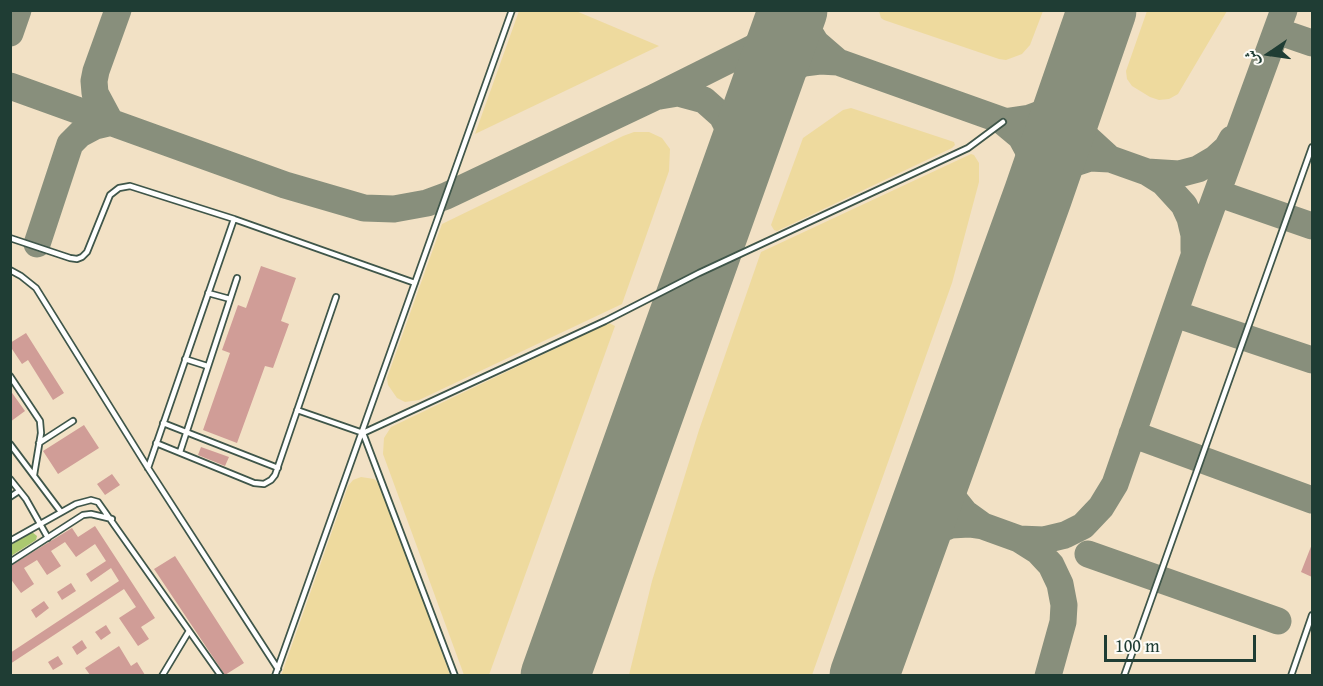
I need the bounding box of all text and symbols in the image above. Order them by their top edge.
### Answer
north arrow [1239,24,1299,84]
text: ش [1238,48,1265,68]
scale bar [1107,623,1258,661]
text: 100 m [1115,632,1160,659]

